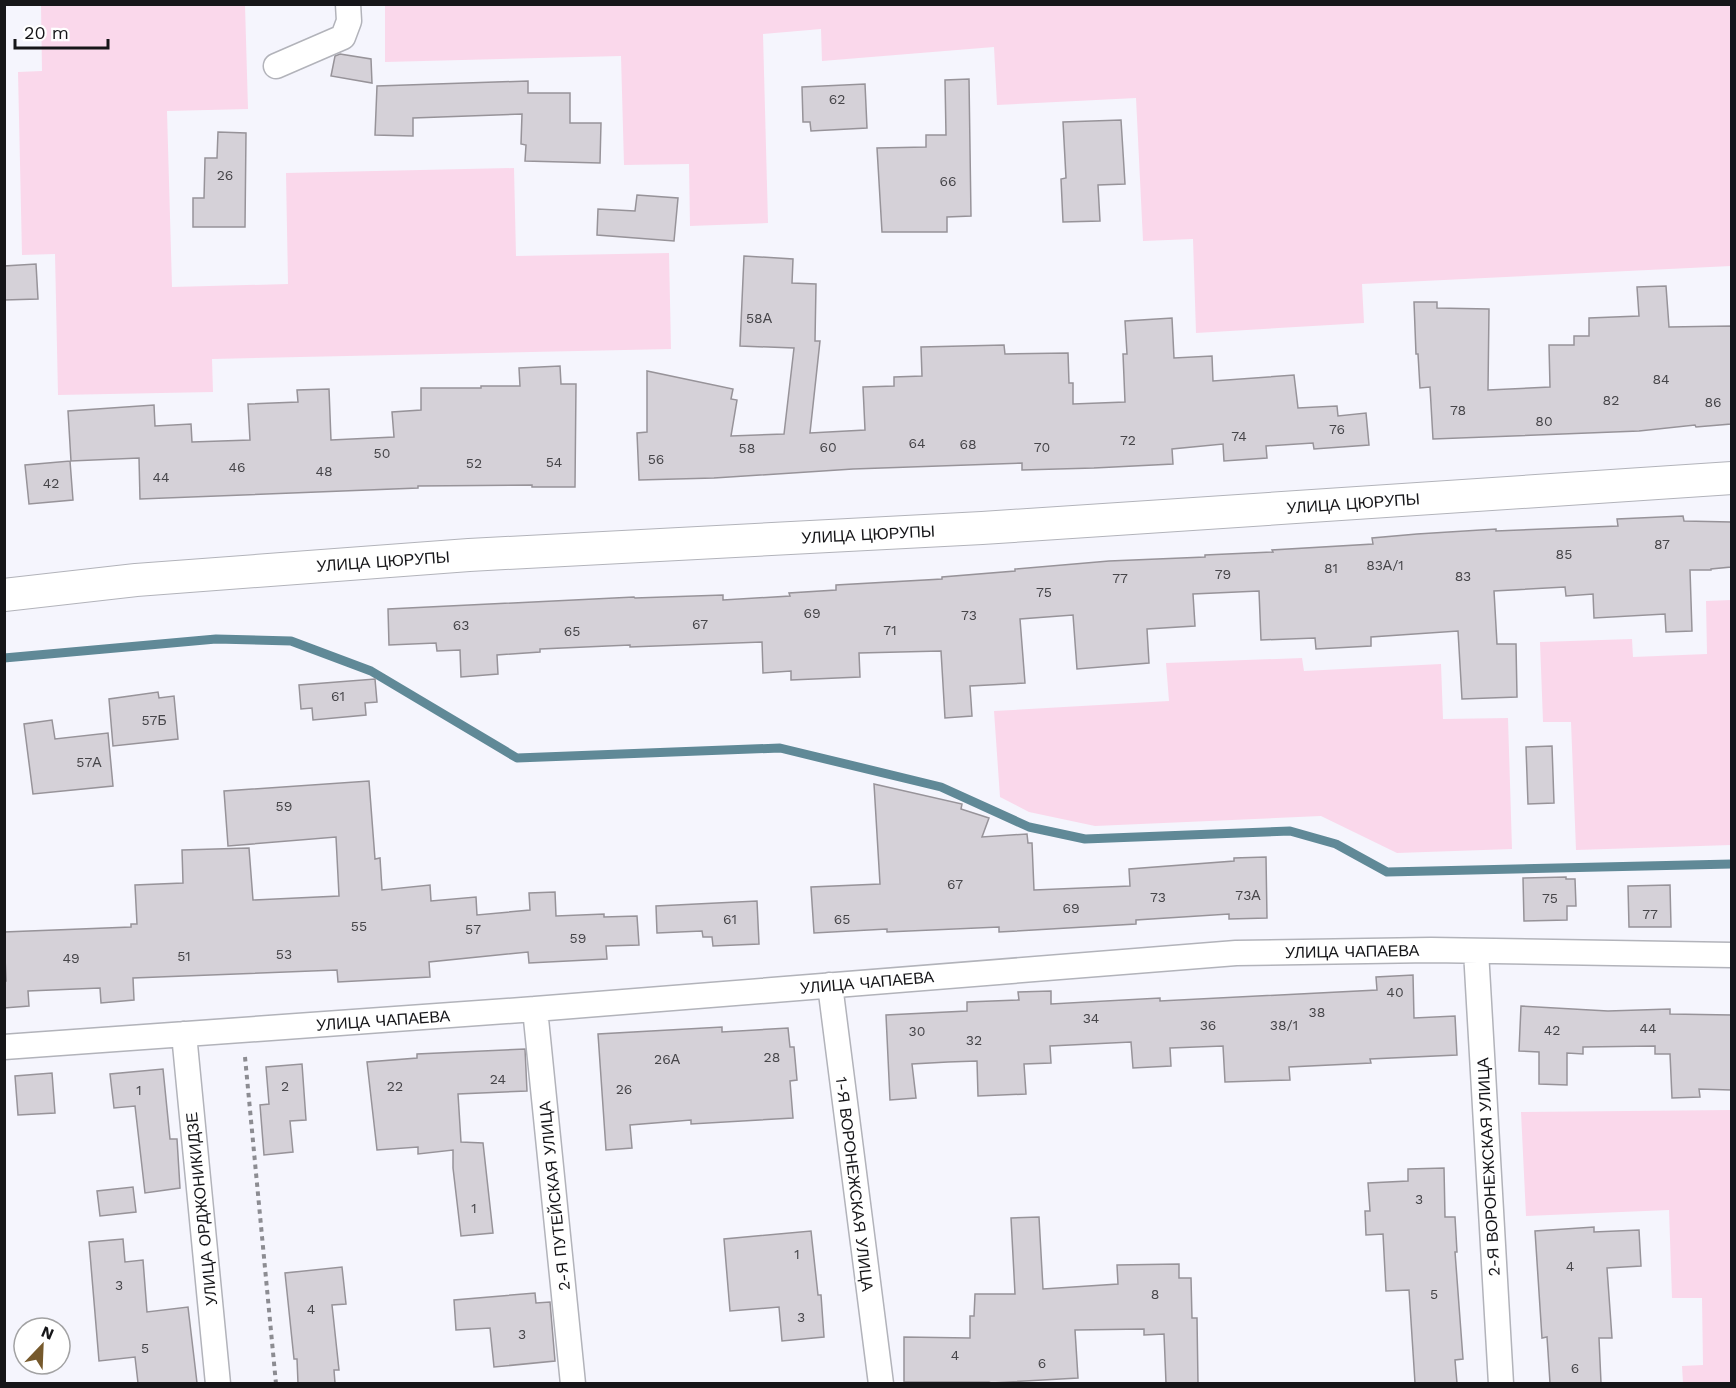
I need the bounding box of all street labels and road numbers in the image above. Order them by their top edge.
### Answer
street label: УЛИЦА ЦЮРУПЫ [1286,489,1420,518]
street label: УЛИЦА ЦЮРУПЫ [801,522,935,547]
street label: УЛИЦА ЦЮРУПЫ [316,547,450,576]
street label: УЛИЦА ЧАПАЕВА [1285,941,1420,962]
street label: УЛИЦА ЧАПАЕВА [799,967,935,998]
street label: УЛИЦА ЧАПАЕВА [315,1006,451,1035]
street label: 2-Я ВОРОНЕЖСКАЯ УЛИЦА [1473,1057,1504,1277]
street label: 1-Я ВОРОНЕЖСКАЯ УЛИЦА [832,1076,877,1293]
street label: 2-Я ПУТЕЙСКАЯ УЛИЦА [535,1100,574,1292]
street label: УЛИЦА ОРДЖОНИКИДЗЕ [182,1111,221,1307]

